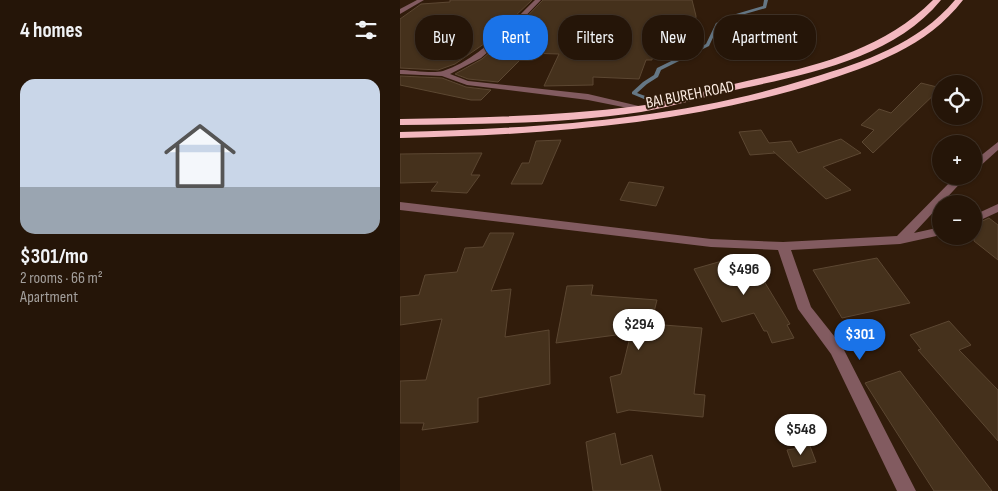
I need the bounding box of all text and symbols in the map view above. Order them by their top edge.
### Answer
chip: Buy [415,15,473,60]
chip: Rent [483,15,548,60]
chip: Filters [558,15,632,60]
chip: New [642,15,704,60]
chip: Apartment [714,15,816,60]
icon: filters [352,16,380,44]
text: 4 homes [20,18,83,43]
map controls [932,75,982,245]
button: locate [932,75,982,125]
street label: BAI BUREH ROAD [644,77,736,113]
icon: home [155,111,245,201]
button: + [932,135,982,185]
button: − [932,195,982,245]
text: $301/mo [20,244,88,269]
pin: $496 [714,254,774,296]
text: $496 [729,260,759,279]
text: 2 rooms · 66 m² [20,269,103,288]
text: Apartment [20,288,78,307]
pin: $294 [609,308,669,351]
text: $294 [624,315,654,334]
pin: $301 [830,318,890,361]
text: $301 [845,325,875,344]
pin: $548 [771,414,831,456]
text: $548 [786,420,816,439]

